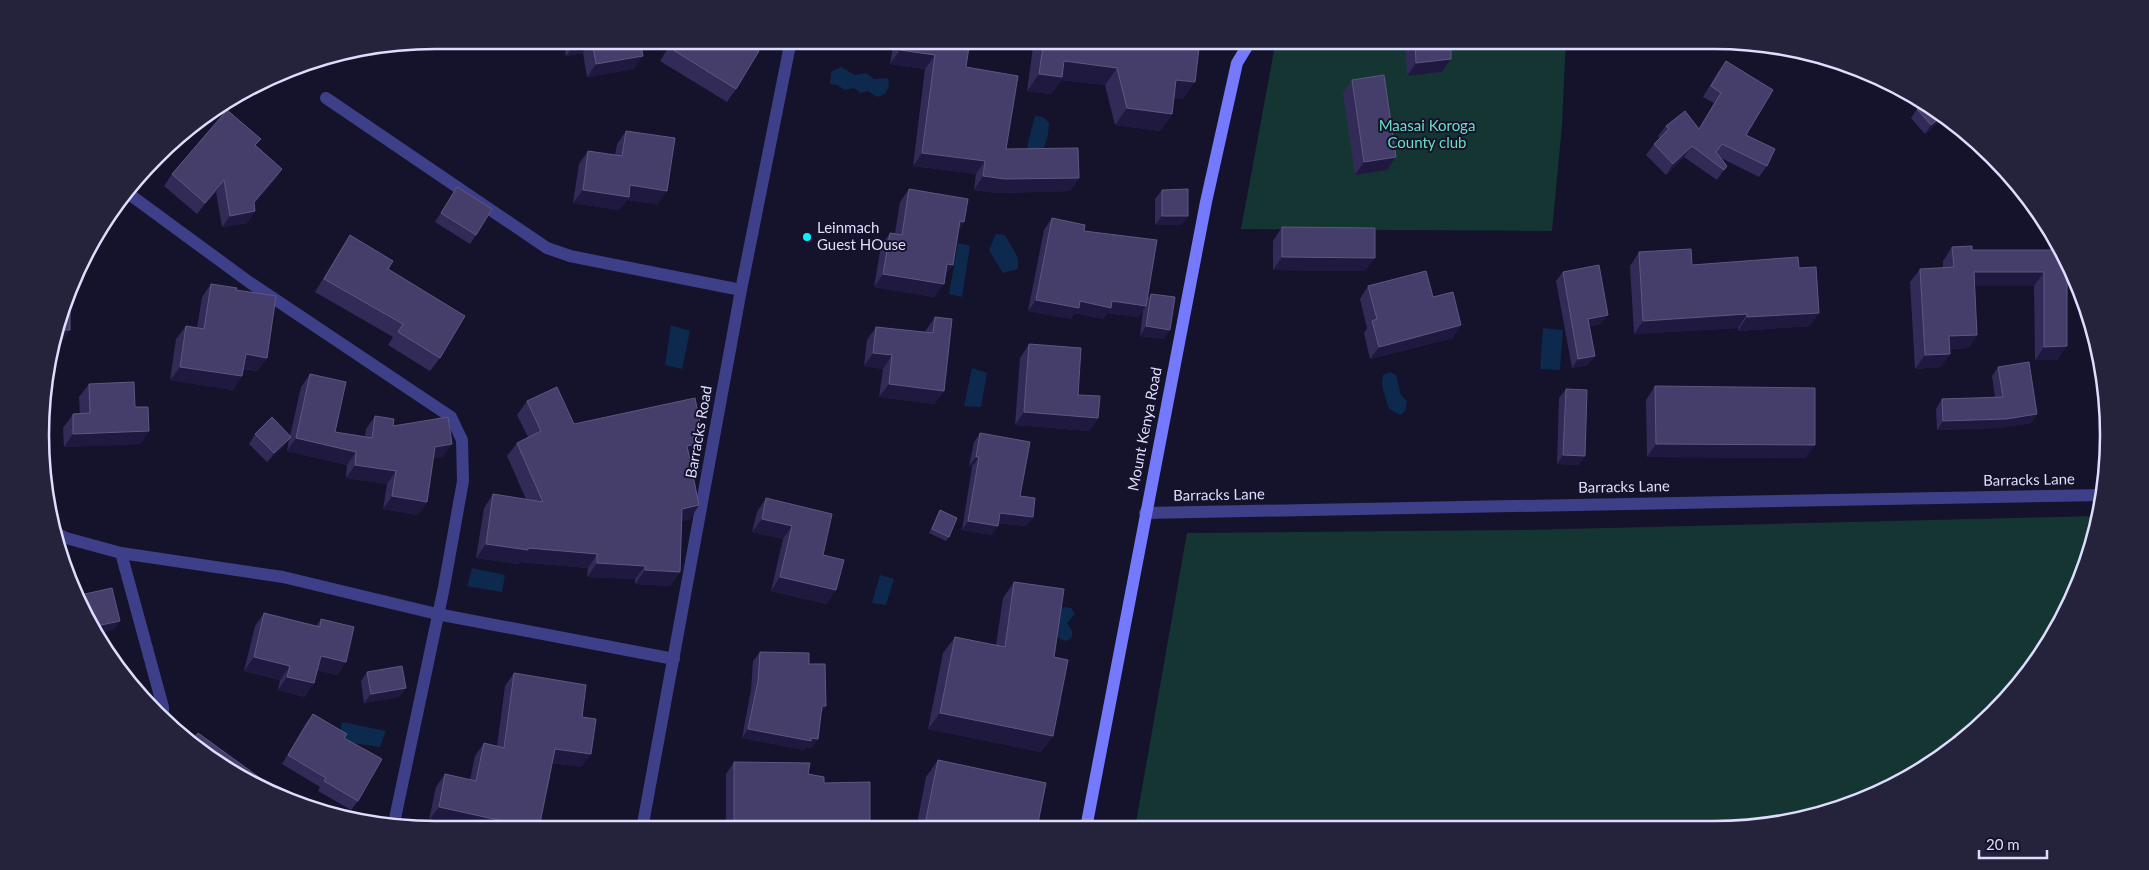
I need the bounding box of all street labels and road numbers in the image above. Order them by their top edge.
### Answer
street label: Mount Kenya Road [1123,365,1165,492]
street label: Barracks Road [681,384,715,480]
street label: Barracks Lane [1983,469,2075,489]
street label: Barracks Lane [1578,476,1670,496]
street label: Barracks Lane [1173,484,1265,504]

